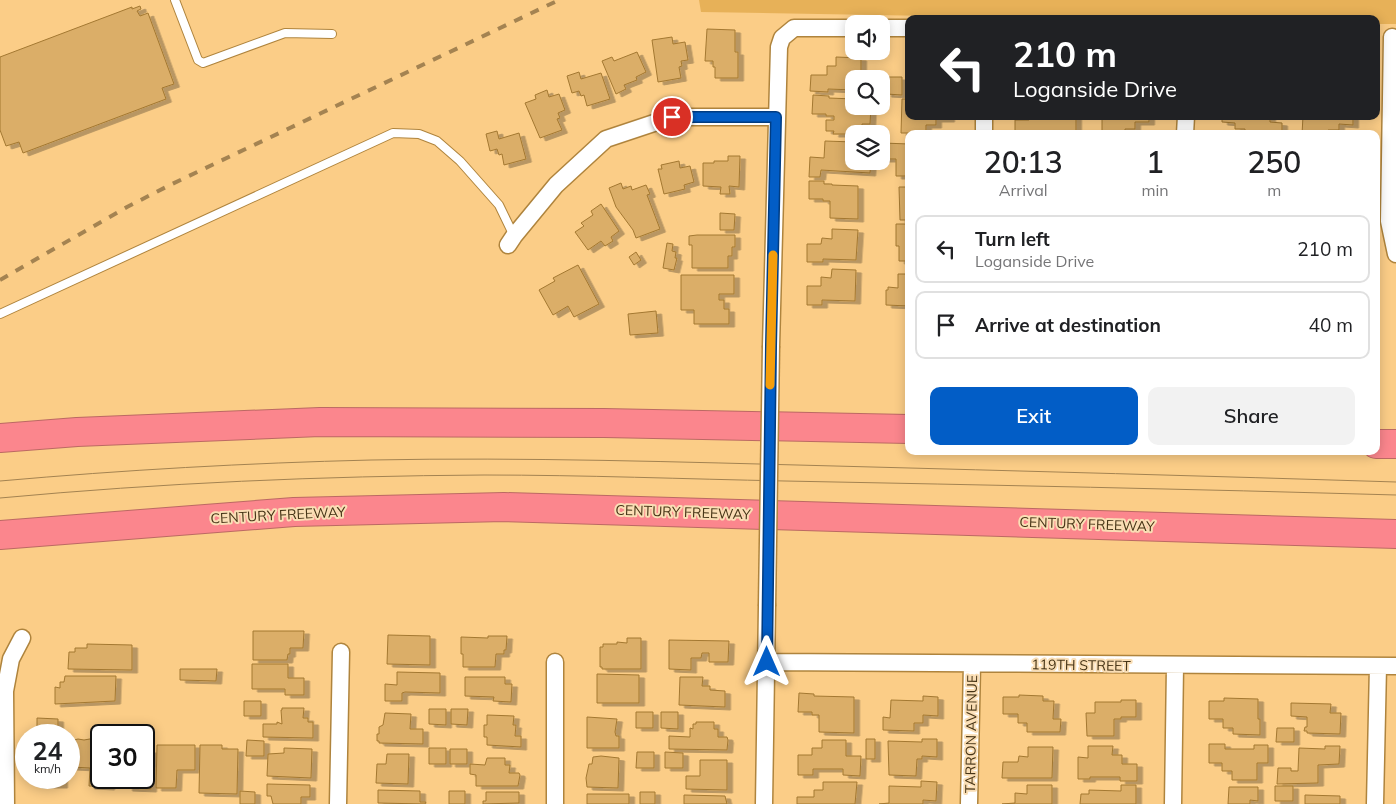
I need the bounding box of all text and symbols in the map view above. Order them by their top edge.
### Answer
map controls [845,15,890,170]
button: sound [845,15,890,60]
text: 210 m [1013,32,1117,76]
icon: left [930,35,995,100]
button: search [845,70,890,115]
text: Loganside Drive [1013,75,1177,103]
pin [651,96,693,138]
icon: arrive [658,103,686,131]
button: layers [845,125,890,170]
text: 20:13 [984,143,1063,181]
text: 1 [1146,143,1164,181]
text: 250 [1247,143,1301,181]
text: Arrival [999,180,1048,200]
text: min [1141,180,1169,200]
text: m [1267,180,1281,200]
text: Turn left [975,227,1050,251]
icon: left [932,235,960,263]
text: 210 m [1297,237,1353,261]
text: Loganside Drive [975,251,1094,271]
icon: arrive [932,311,960,339]
text: Arrive at destination [975,313,1161,337]
text: 40 m [1309,313,1353,337]
button: Exit [930,387,1138,445]
button: Share [1148,387,1355,445]
street label: CENTURY FREEWAY [615,501,751,523]
street label: CENTURY FREEWAY [210,502,347,528]
street label: CENTURY FREEWAY [1019,513,1155,535]
position arrow [740,635,792,687]
street label: 119TH STREET [1031,655,1131,675]
street label: TARRON AVENUE [961,675,981,793]
speed limit sign: 30 [90,724,155,789]
text: 24 [32,735,63,766]
text: km/h [34,761,61,776]

